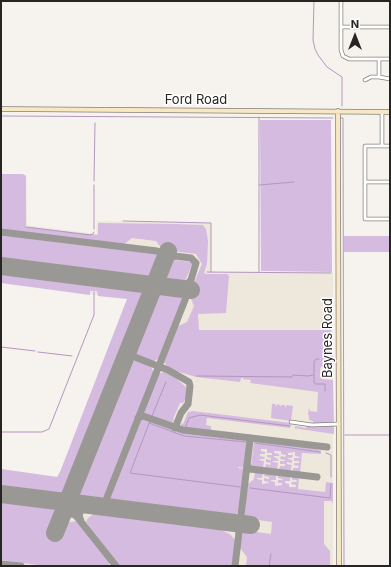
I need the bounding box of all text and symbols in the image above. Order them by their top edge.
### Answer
north arrow [335,16,375,56]
text: N [351,17,359,31]
street label: Ford Road [165,92,227,108]
street label: Baynes Road [320,298,336,378]

